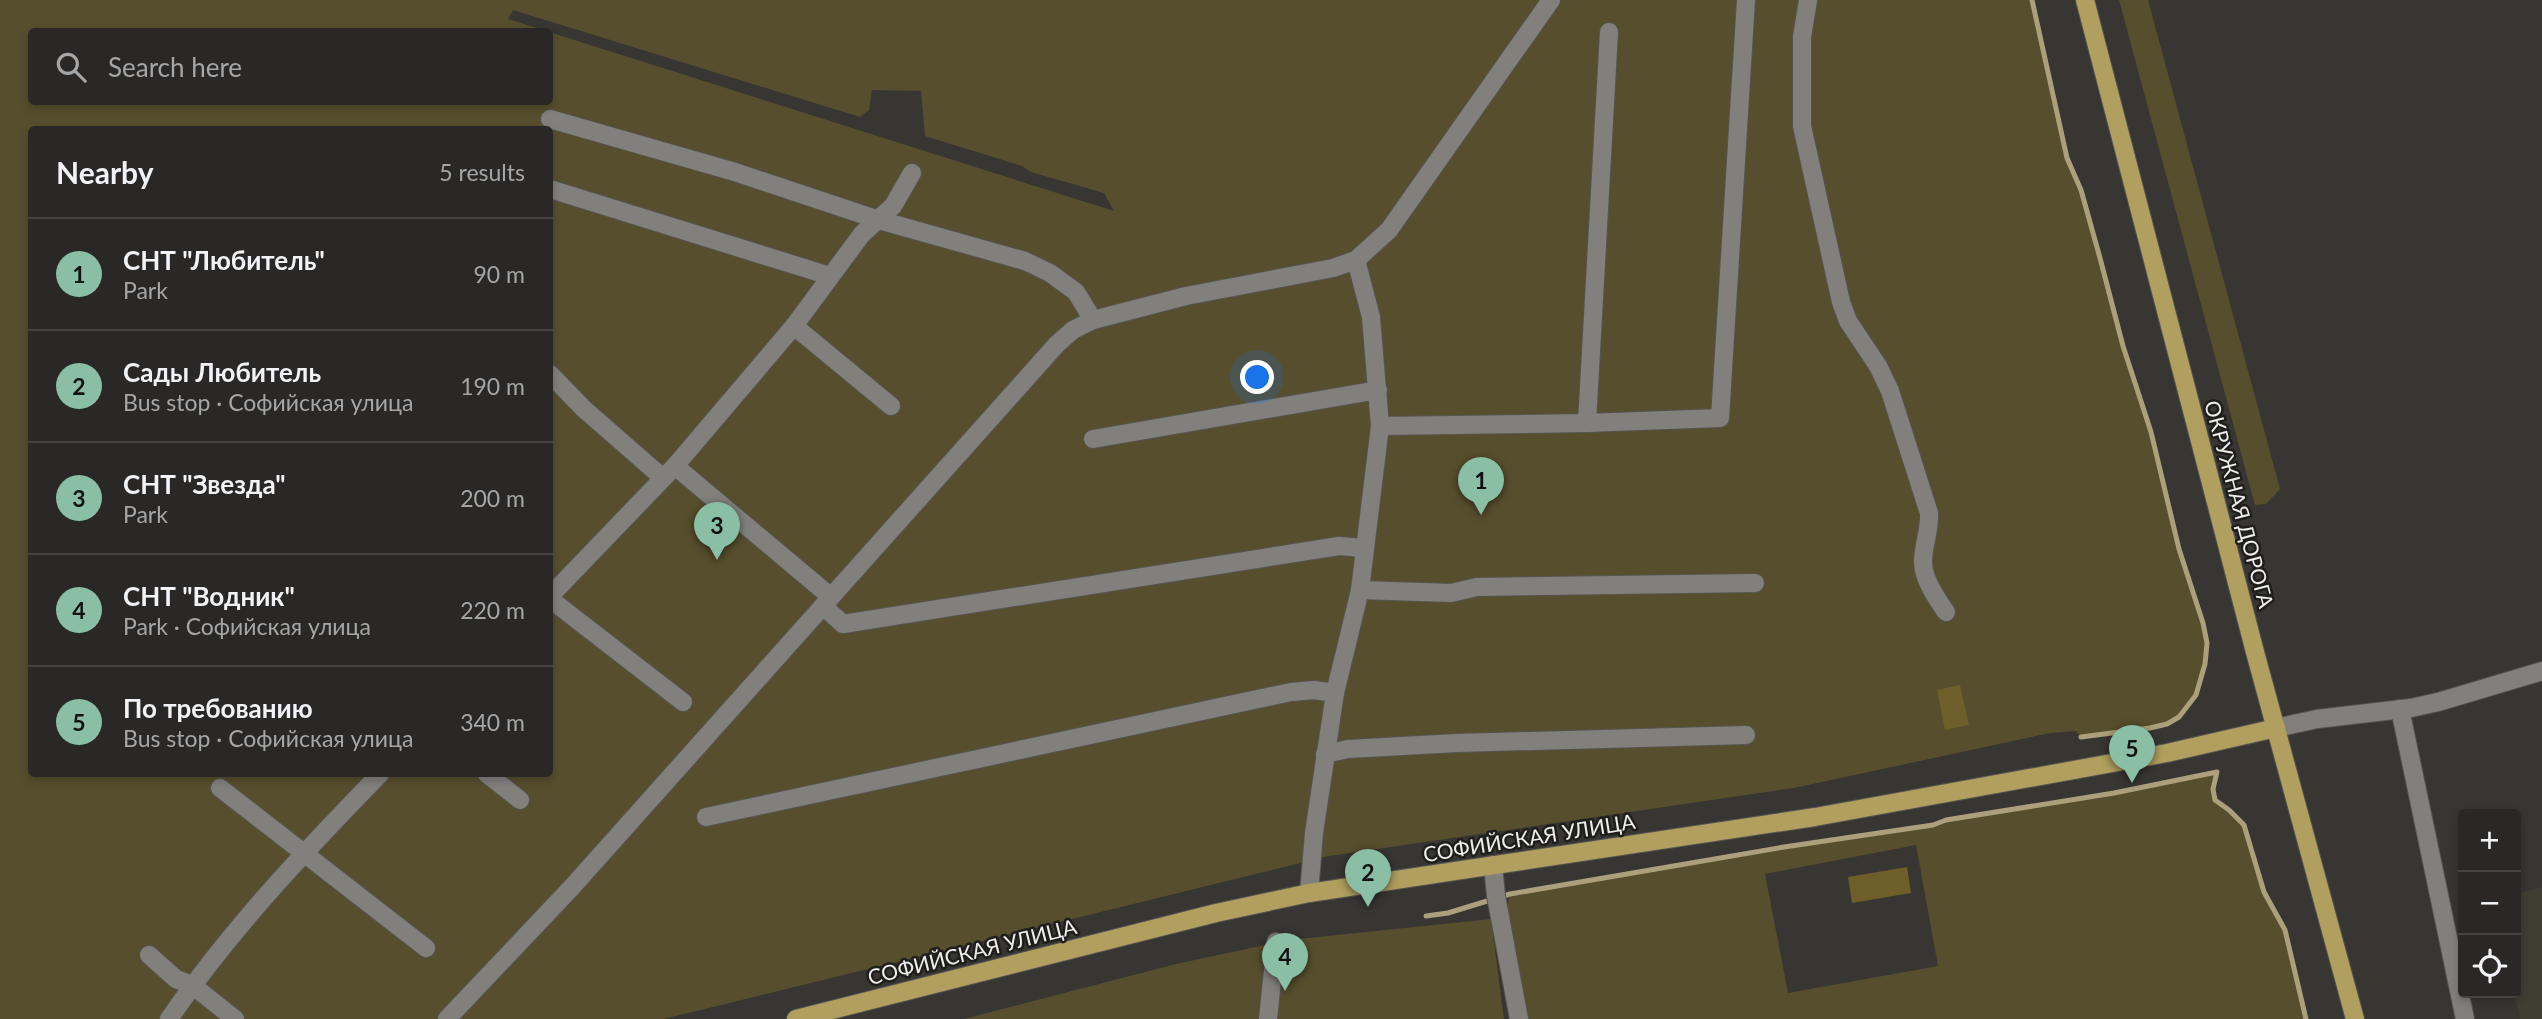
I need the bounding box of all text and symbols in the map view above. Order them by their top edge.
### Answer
search box [28,28,553,105]
icon: search [52,48,90,86]
text: Search here [108,51,242,83]
text: Nearby [56,154,154,190]
text: 5 results [439,158,525,186]
text: СНТ "Любитель" [123,244,325,276]
text: 1 [72,260,86,288]
text: 90 m [474,260,525,288]
text: Park [123,276,168,304]
text: Сады Любитель [123,356,321,388]
your location [1240,360,1274,394]
text: 2 [72,372,86,400]
text: 190 m [460,372,525,400]
text: Bus stop · Софийская улица [123,388,413,416]
street label: ОКРУЖНАЯ ДОРОГА [2200,397,2280,611]
pin: 1 [1458,457,1504,515]
text: СНТ "Звезда" [123,468,285,500]
text: 3 [72,484,86,512]
text: 200 m [460,484,525,512]
text: Park [123,500,168,528]
pin: 3 [694,502,740,560]
text: СНТ "Водник" [123,580,295,612]
text: 4 [72,596,86,624]
text: 220 m [460,596,525,624]
text: Park · Софийская улица [123,612,371,640]
text: По требованию [123,692,313,724]
text: 5 [72,708,86,736]
text: 340 m [460,708,525,736]
text: Bus stop · Софийская улица [123,724,413,752]
pin: 5 [2109,725,2155,783]
street label: СОФИЙСКАЯ УЛИЦА [1421,808,1638,866]
map controls [2458,809,2521,998]
button: + [2458,809,2521,872]
pin: 2 [1345,849,1391,907]
button: − [2458,872,2521,935]
street label: СОФИЙСКАЯ УЛИЦА [865,913,1080,989]
pin: 4 [1262,933,1308,991]
button: locate [2458,935,2521,998]

